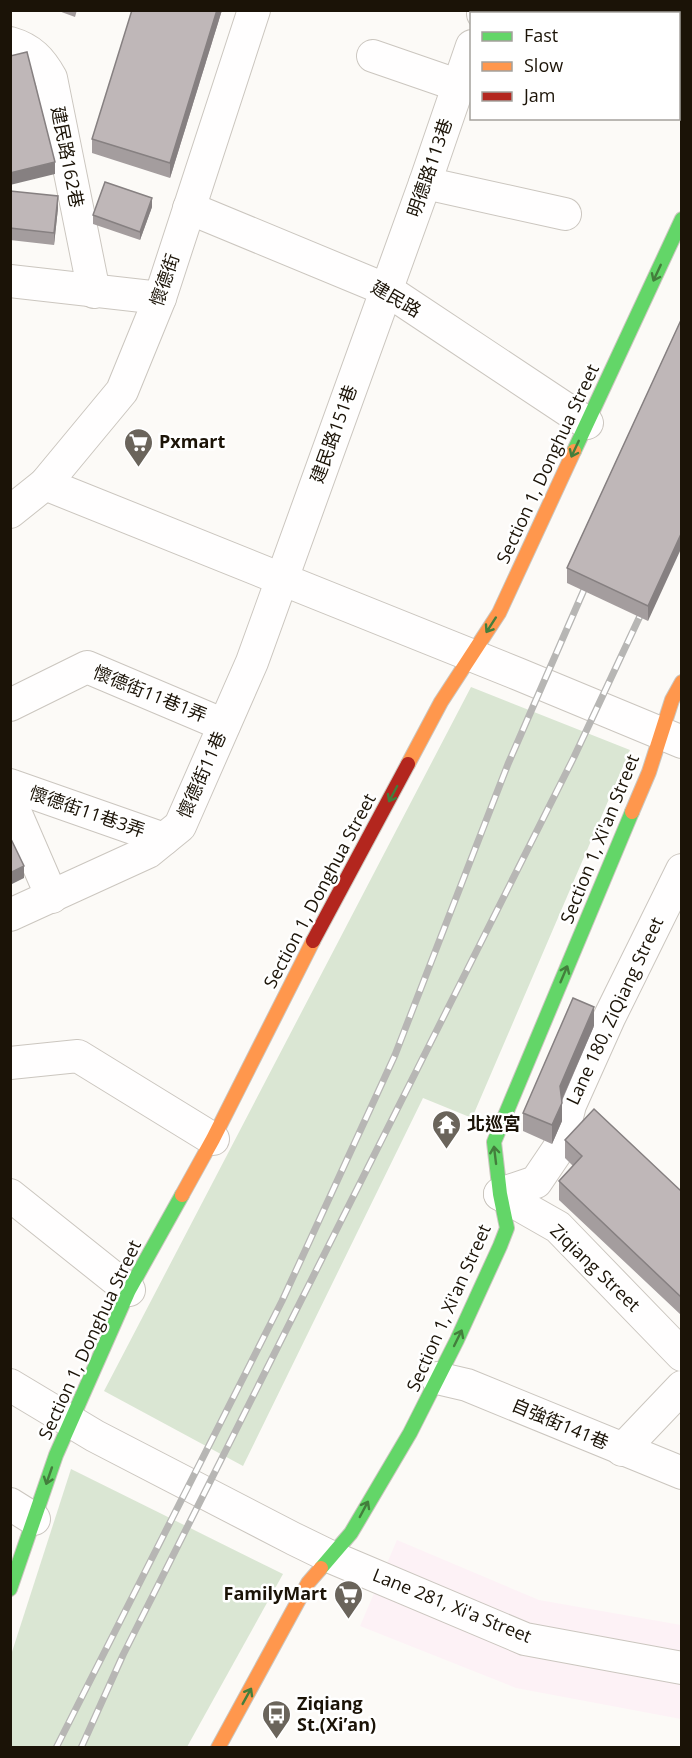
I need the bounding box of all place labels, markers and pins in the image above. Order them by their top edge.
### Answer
supermarket icon: Pxmart [122,426,154,468]
place label: Pxmart [159,429,225,453]
temple icon: 北巡宮 [430,1108,462,1150]
place label: 北巡宮 [467,1111,521,1135]
supermarket icon: FamilyMart [332,1578,364,1620]
place label: FamilyMart [224,1581,327,1605]
place label: Ziqiang St.(Xi’an) [297,1691,376,1736]
bus stop icon: Ziqiang St.(Xi’an) [260,1698,292,1740]

